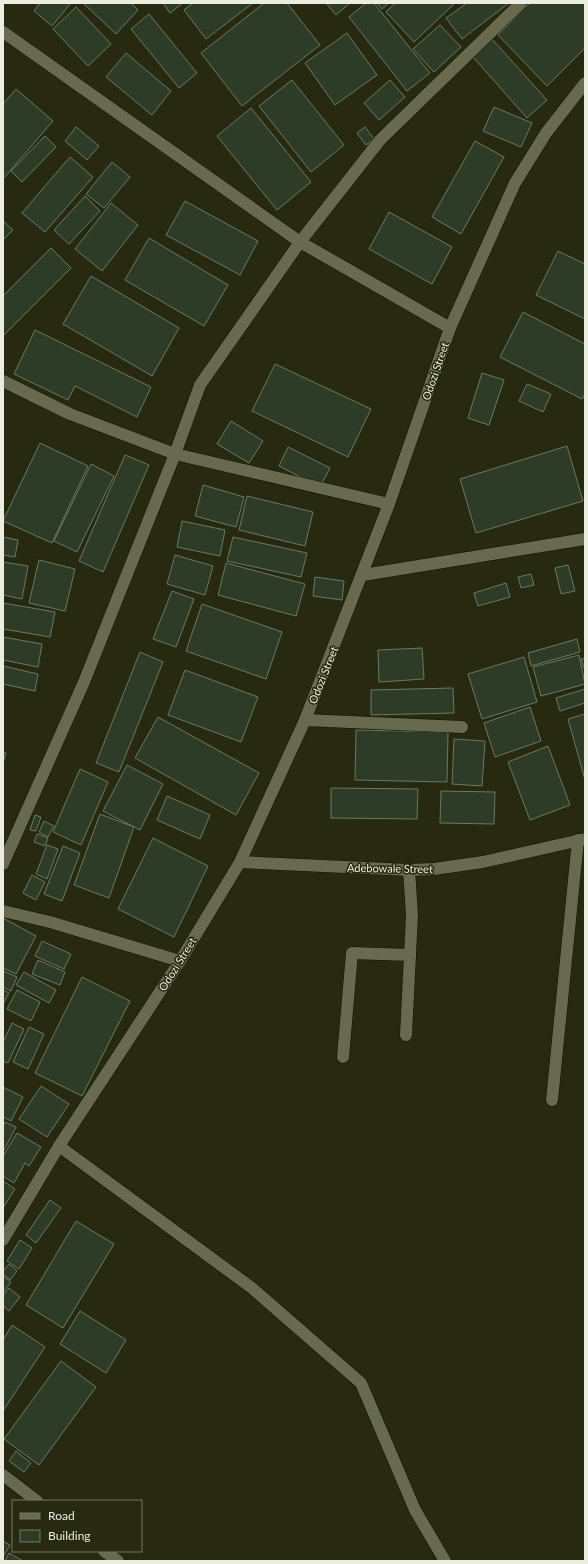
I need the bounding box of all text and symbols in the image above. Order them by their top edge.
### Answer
street label: Odozi Street [419,340,451,402]
street label: Odozi Street [306,645,340,705]
street label: Adebowale Street [347,861,433,875]
street label: Odozi Street [155,935,199,993]
legend [12,1500,142,1552]
text: Road [48,1508,75,1523]
text: Building [48,1528,91,1543]

